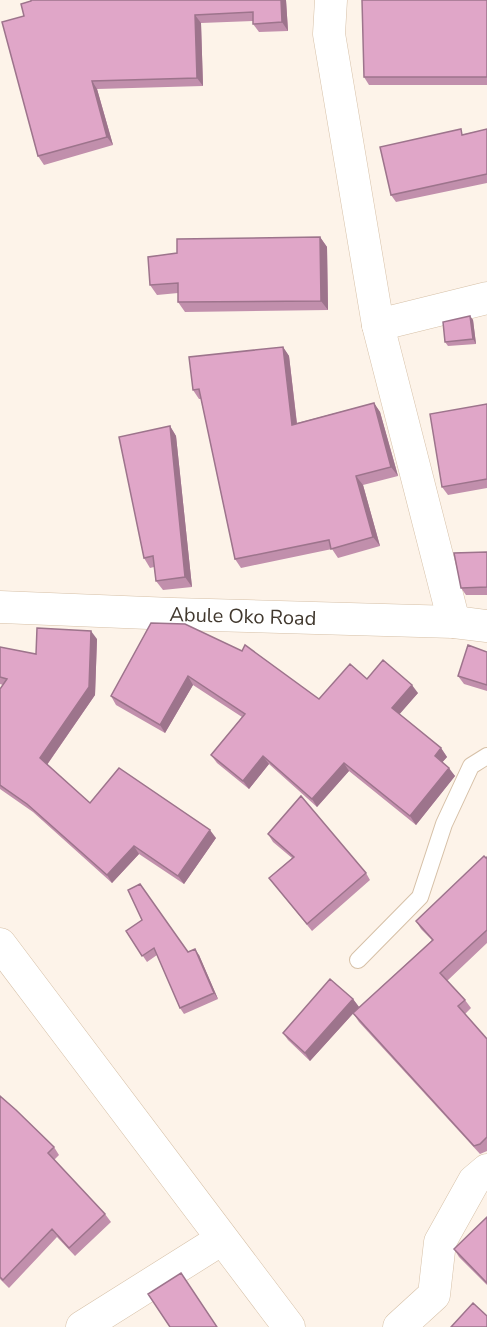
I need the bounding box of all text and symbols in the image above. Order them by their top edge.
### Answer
street label: Abule Oko Road [169,601,317,632]

